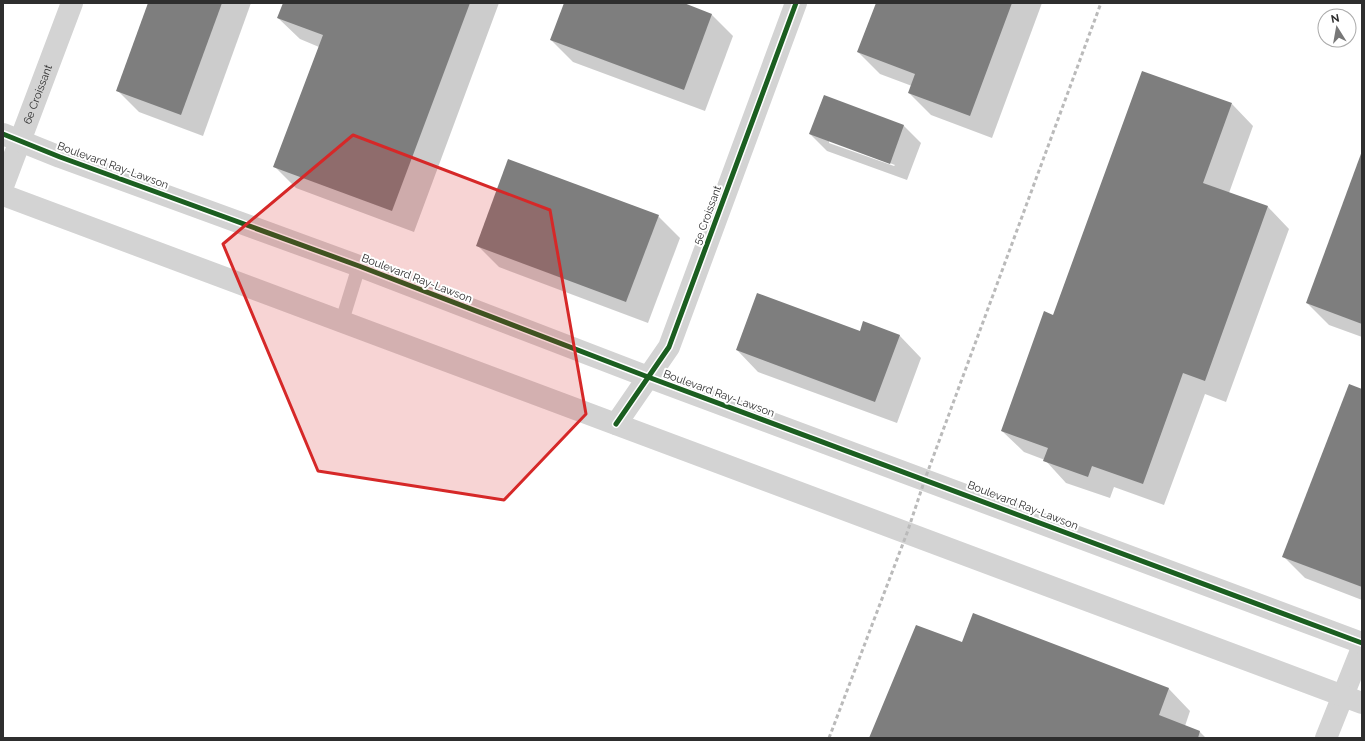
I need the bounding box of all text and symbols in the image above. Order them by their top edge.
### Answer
north arrow [1317,8,1357,48]
text: N [1330,11,1341,26]
street label: 6e Croissant [21,63,55,126]
street label: Boulevard Ray-Lawson [55,139,170,192]
street label: 5e Croissant [691,183,724,247]
street label: Boulevard Ray-Lawson [360,251,474,306]
street label: Boulevard Ray-Lawson [661,367,776,420]
street label: Boulevard Ray-Lawson [966,478,1080,533]

